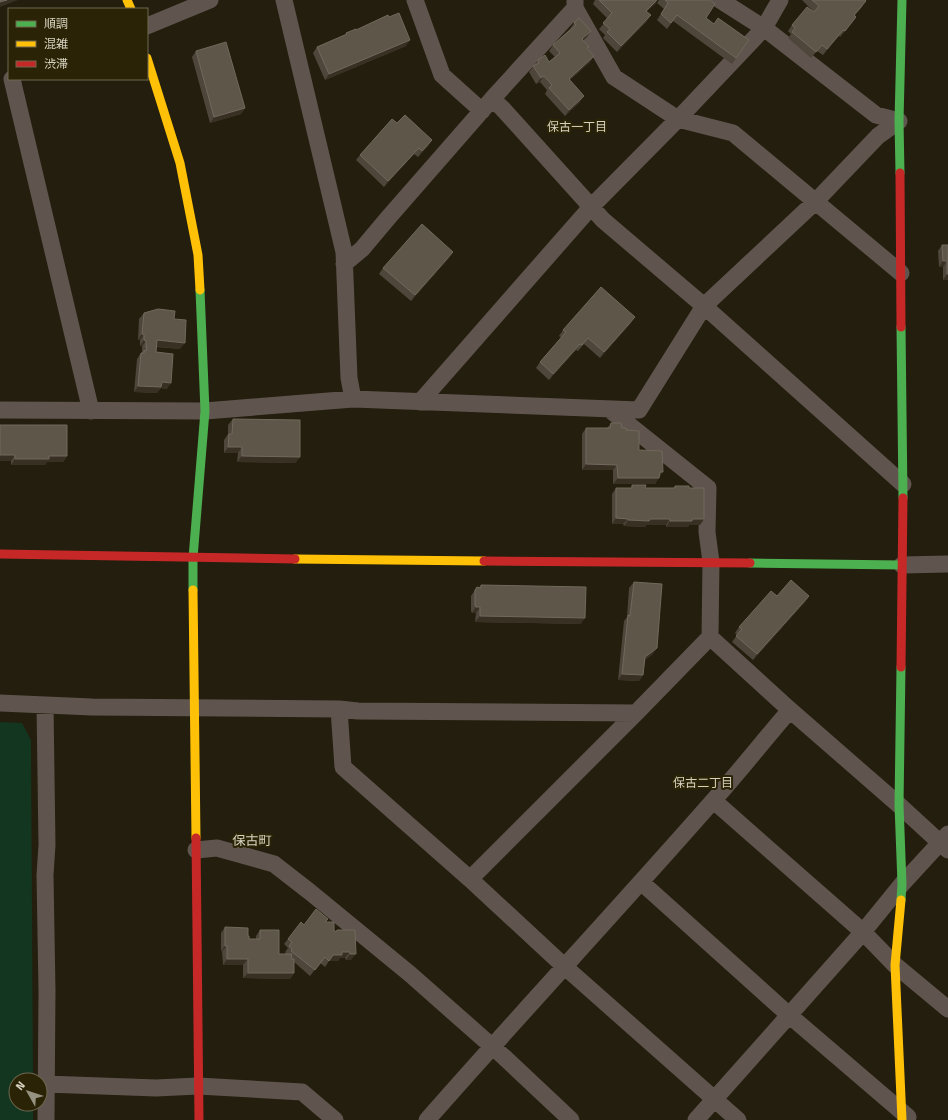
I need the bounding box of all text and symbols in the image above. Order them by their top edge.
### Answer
legend [8,8,148,80]
text: 順調 [44,17,68,31]
text: 混雑 [44,37,68,51]
text: 渋滞 [44,57,68,71]
district label: 保古一丁目 [547,120,607,134]
district label: 保古二丁目 [673,776,733,790]
district label: 保古町 [232,833,272,848]
north arrow [8,1072,48,1112]
text: N [13,1079,28,1093]

